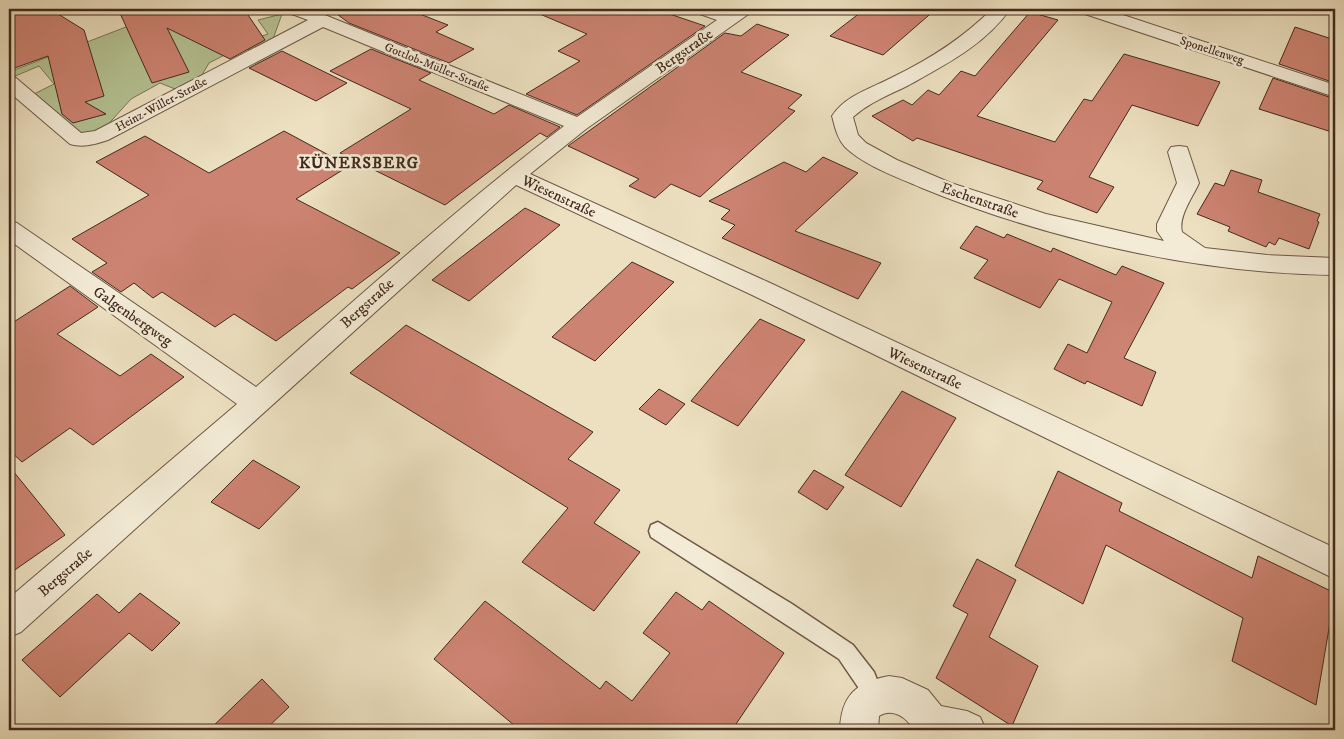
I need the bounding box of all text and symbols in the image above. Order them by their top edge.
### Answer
street label: Bergstraße [652,25,717,78]
street label: Sponellenweg [1178,33,1246,68]
street label: Gottlob-Müller-Straße [382,40,491,95]
street label: Heinz-Willer-Straße [113,74,210,135]
district label: KÜNERSBERG [299,153,419,173]
street label: Wiesenstraße [518,171,599,222]
street label: Eschenstraße [938,178,1021,223]
street label: Bergstraße [337,274,398,332]
street label: Galgenbergweg [89,282,177,351]
street label: Wiesenstraße [884,343,965,394]
street label: Bergstraße [34,544,96,601]

